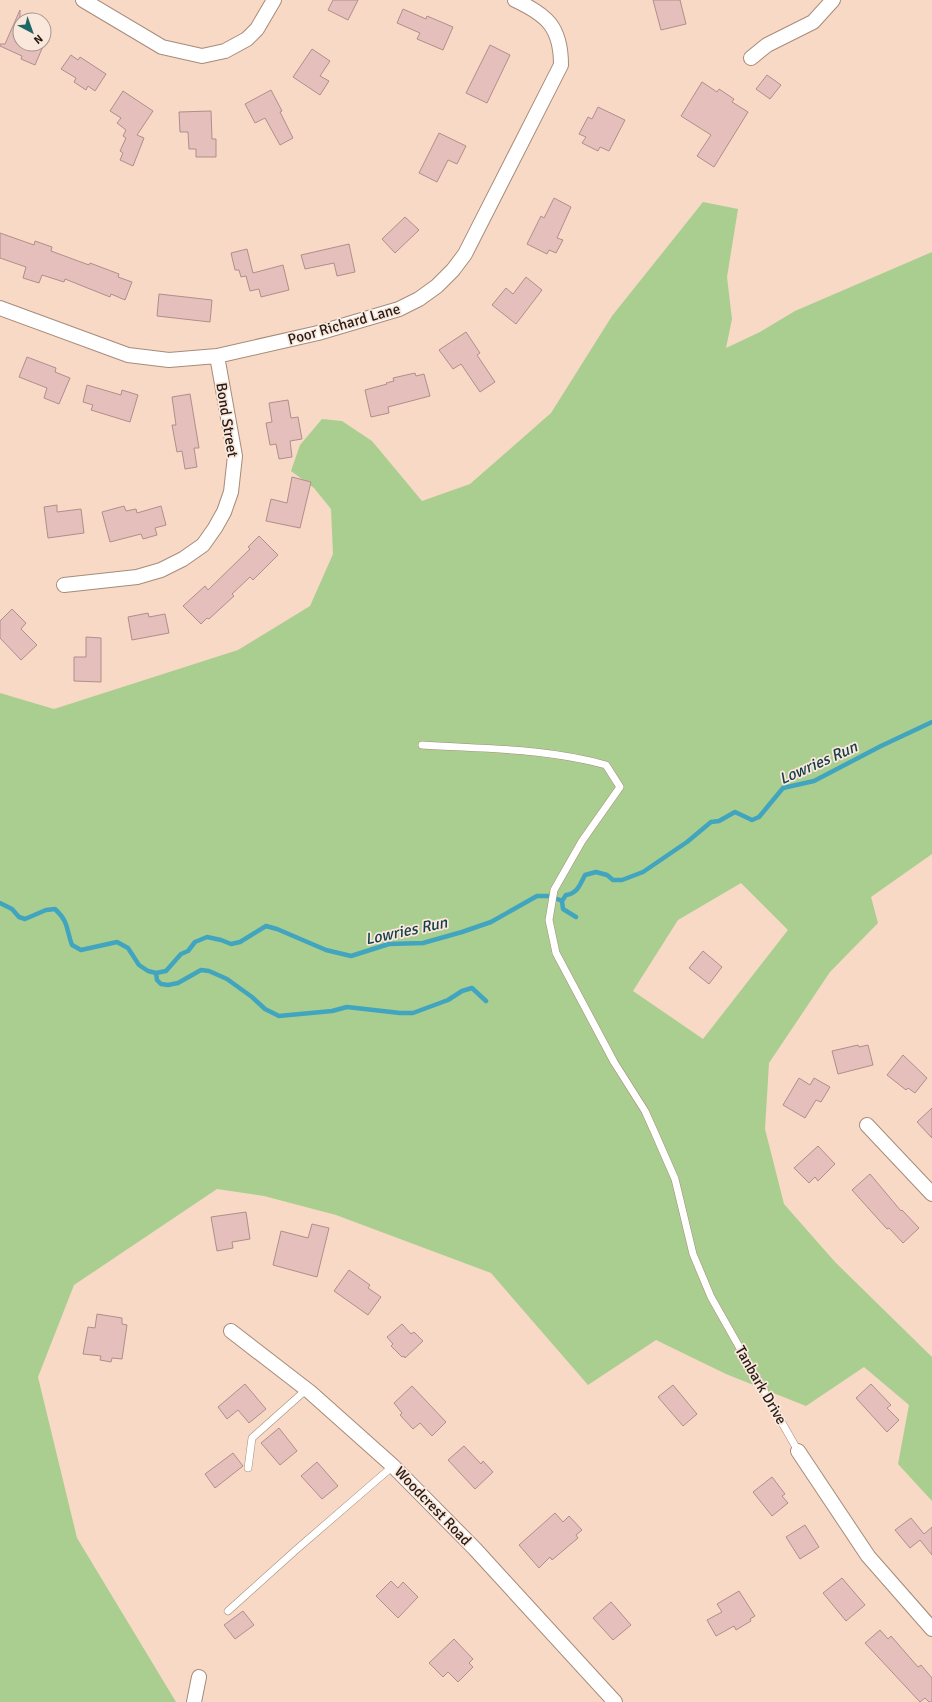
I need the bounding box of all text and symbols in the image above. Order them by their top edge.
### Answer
north arrow [12,12,52,52]
text: N [31,32,45,47]
street label: Poor Richard Lane [286,299,402,349]
street label: Bond Street [212,381,242,459]
water label: Lowries Run [776,736,862,789]
water label: Lowries Run [363,912,450,949]
street label: Tanbark Drive [731,1343,791,1427]
street label: Woodcrest Road [391,1463,475,1549]

